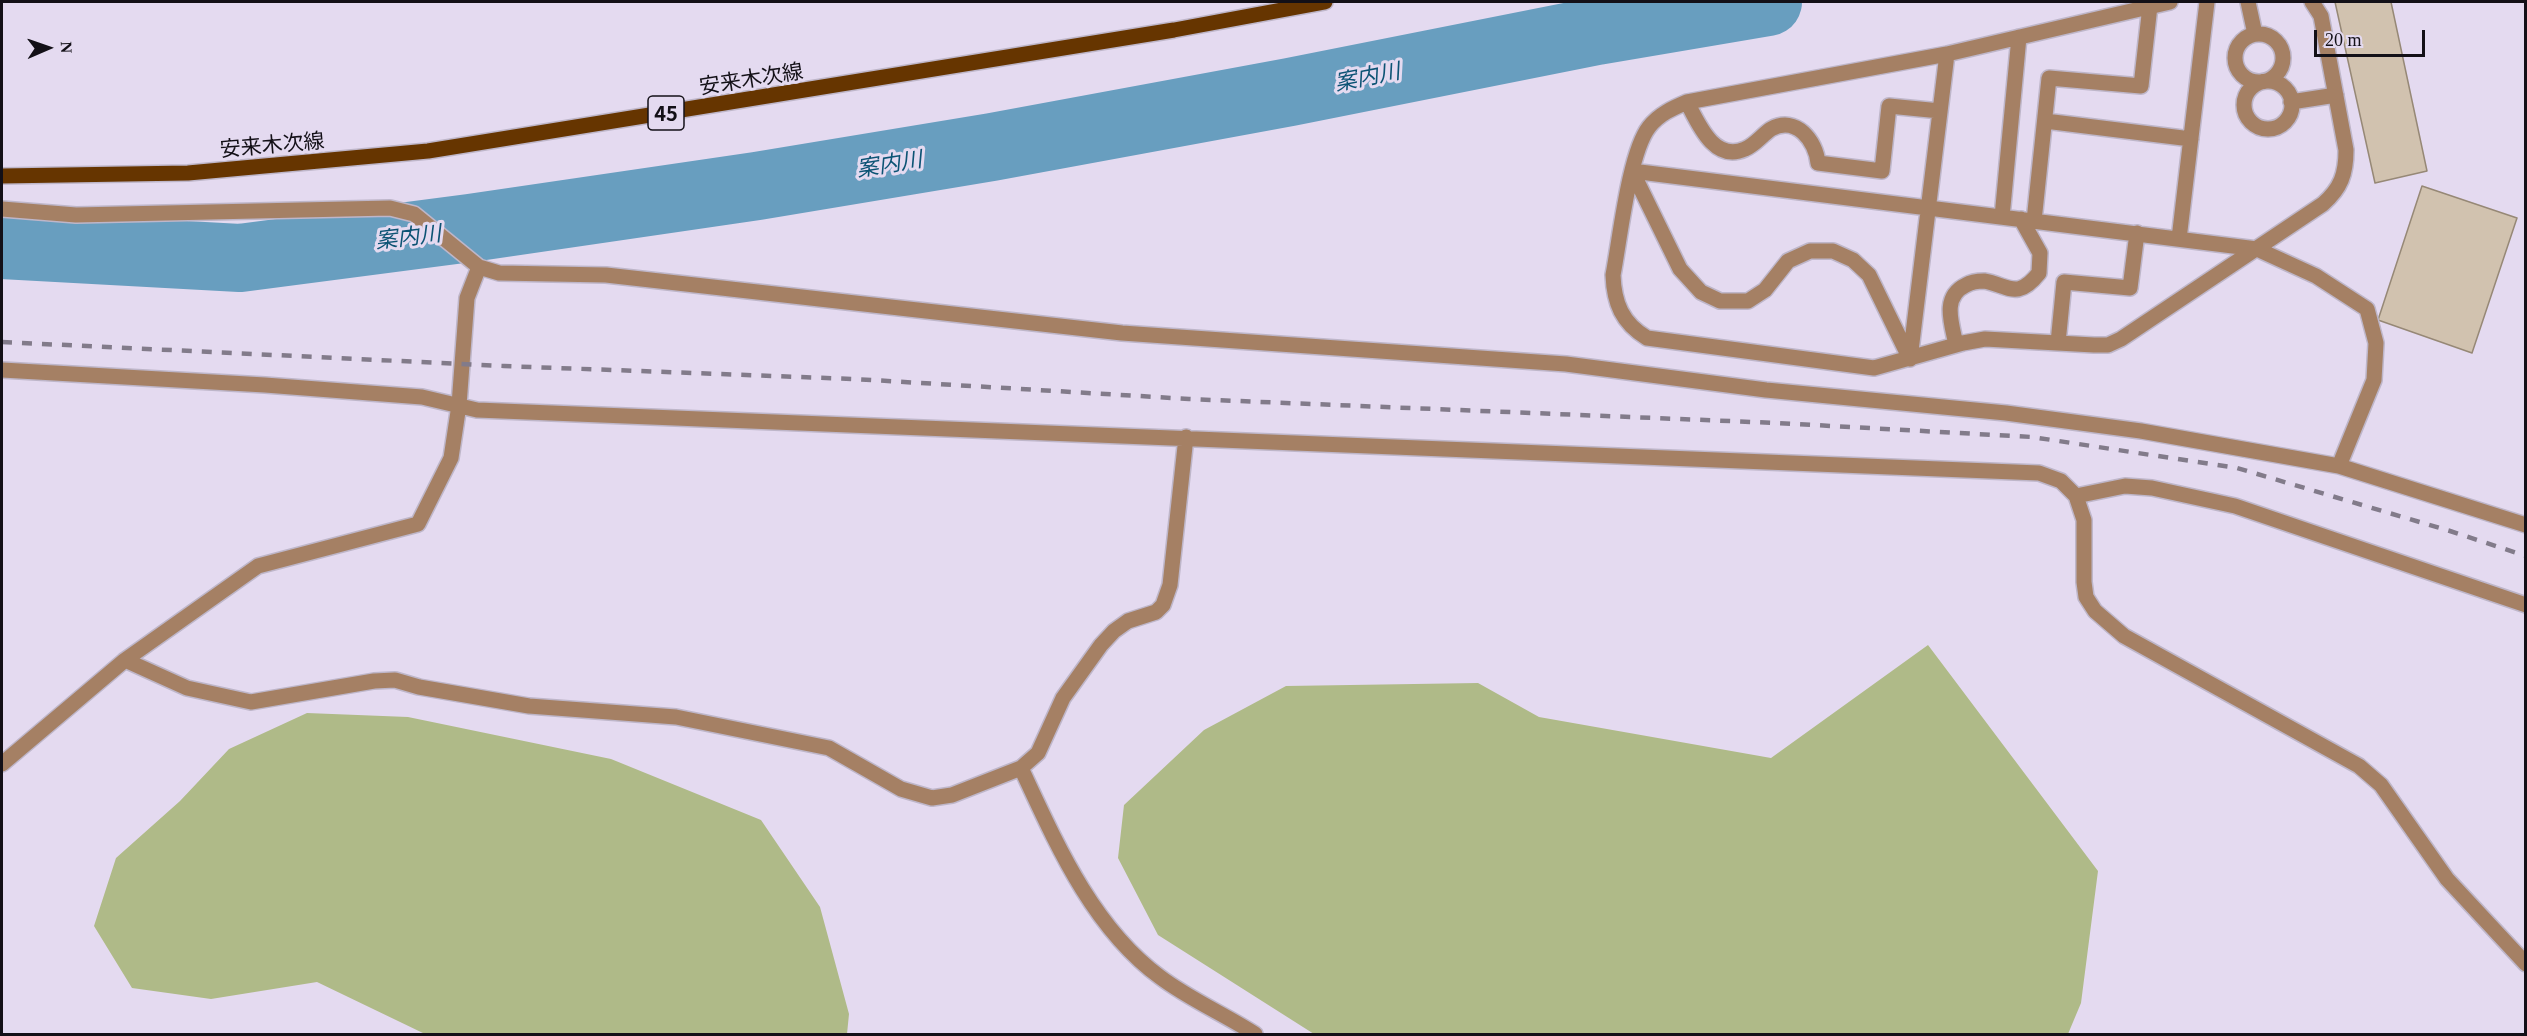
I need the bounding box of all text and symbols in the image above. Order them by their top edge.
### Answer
north arrow [18,18,78,78]
scale bar [2317,18,2428,56]
text: 20 m [2325,30,2362,50]
text: N [58,41,75,53]
street label: 安来木次線 [697,57,805,99]
water label: 案内川 [1332,57,1402,95]
road number: 45 [648,96,684,130]
street label: 安来木次線 [219,127,325,161]
water label: 案内川 [854,145,924,181]
water label: 案内川 [374,219,442,253]

